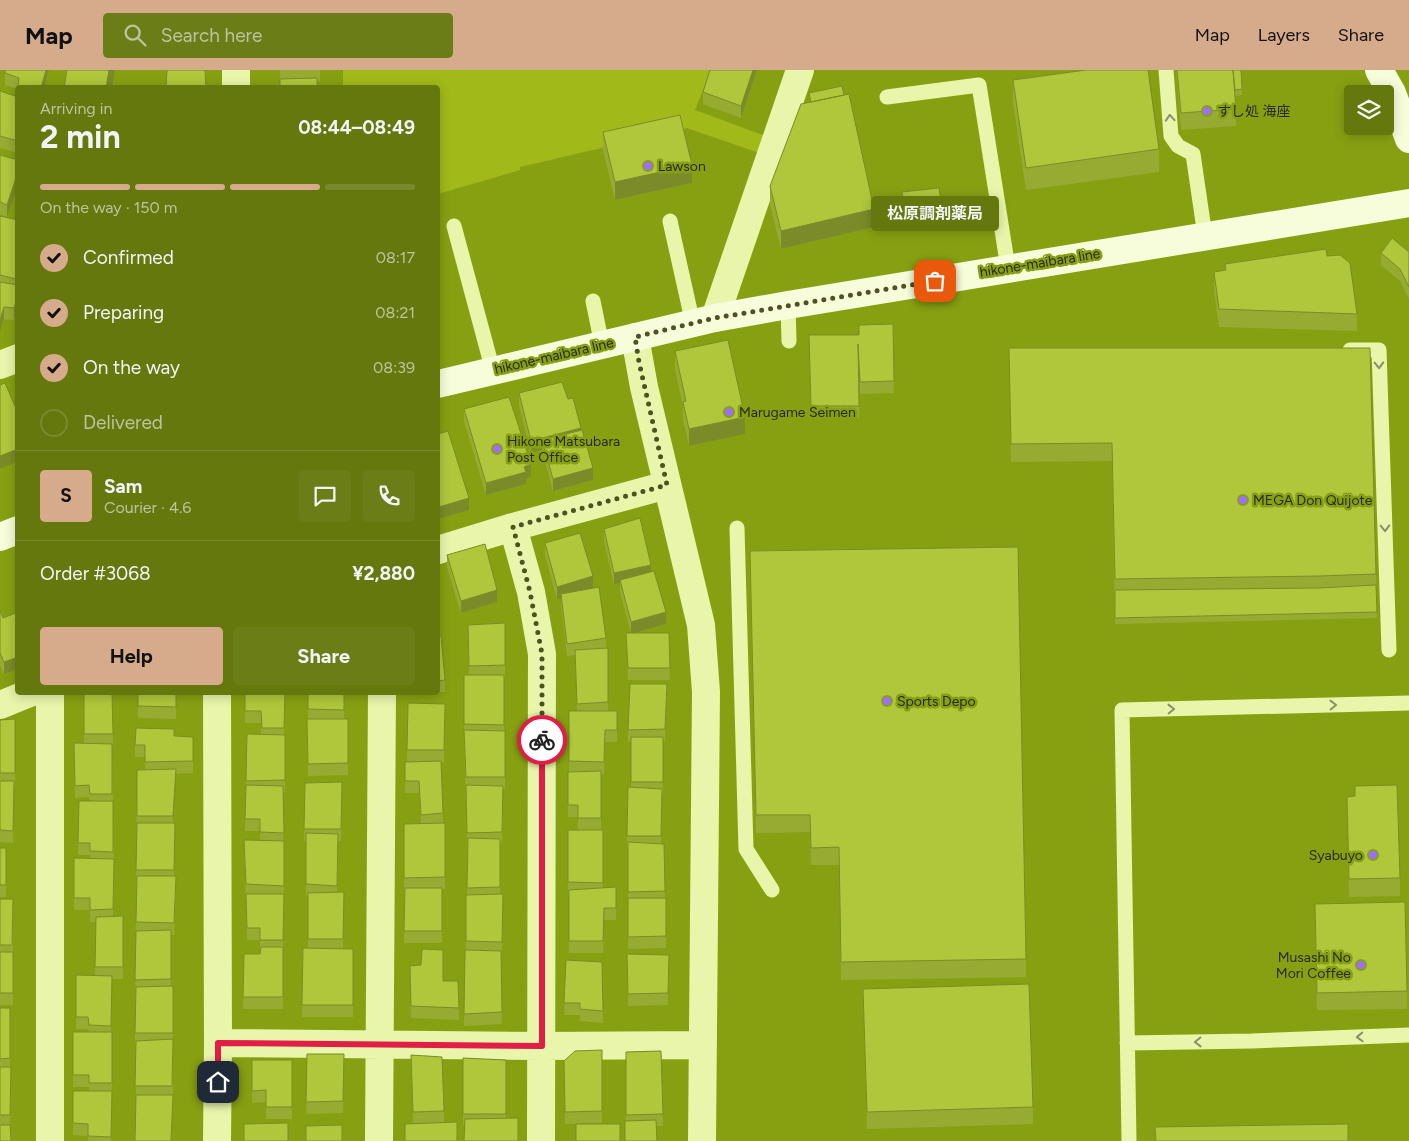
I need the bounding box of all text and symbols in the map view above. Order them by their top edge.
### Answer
search box [103,13,453,58]
text: Map [25,21,73,50]
icon: search [121,21,149,49]
text: Search here [161,24,262,47]
text: Map [1195,24,1230,46]
text: Layers [1258,24,1310,46]
text: Share [1338,24,1384,46]
map controls [1344,85,1394,135]
button: layers [1344,85,1394,135]
text: Arriving in [40,99,112,118]
place label: すし処 海座 [1217,103,1290,120]
marker: すし処 海座 [1201,105,1213,117]
one-way arrow [1164,114,1175,122]
text: 08:44–08:49 [298,116,415,139]
text: 2 min [40,118,121,156]
place label: Lawson [658,158,706,175]
marker: Lawson [642,160,654,172]
callout: 松原調剤薬局 [871,196,999,231]
text: On the way · 150 m [40,198,177,217]
text: 松原調剤薬局 [887,204,983,223]
icon: check [40,244,68,272]
street label: hikone-maibara line [978,245,1102,281]
text: Confirmed [83,246,174,269]
text: 08:17 [376,248,415,267]
pin [914,260,956,302]
icon: bag [921,267,949,295]
icon: check [40,299,68,327]
text: Preparing [83,301,164,324]
text: 08:21 [375,303,415,322]
street label: hikone-maibara line [493,334,616,378]
icon: check [40,354,68,382]
text: On the way [83,356,180,379]
text: 08:39 [373,358,415,377]
one-way arrow [1374,362,1385,370]
place label: Marugame Seimen [739,404,856,421]
marker: Marugame Seimen [723,406,735,418]
text: Delivered [83,411,163,434]
place label: Hikone Matsubara Post Office [507,433,620,466]
marker: Hikone Matsubara Post Office [491,443,503,455]
button: chat [299,470,351,522]
button: phone [363,470,415,522]
text: Sam [104,475,142,498]
text: S [60,484,72,507]
place label: MEGA Don Quijote [1253,492,1373,509]
marker: MEGA Don Quijote [1237,494,1249,506]
text: Courier · 4.6 [104,498,191,517]
one-way arrow [1379,524,1390,532]
text: Order #3068 [40,562,151,585]
text: ¥2,880 [352,562,415,585]
button: Help [40,627,223,685]
button: Share [233,627,415,685]
place label: Sports Depo [897,693,976,710]
marker: Sports Depo [881,695,893,707]
one-way arrow [1330,700,1338,710]
one-way arrow [1168,704,1175,714]
courier [517,715,567,765]
icon: bike [528,726,556,754]
place label: Syabuyo [1309,847,1363,864]
marker: Syabuyo [1367,849,1379,861]
place label: Musashi No Mori Coffee [1276,949,1351,982]
marker: Musashi No Mori Coffee [1355,959,1367,971]
one-way arrow [1356,1032,1364,1042]
one-way arrow [1194,1036,1202,1047]
pin [197,1061,239,1103]
icon: home [204,1068,232,1096]

